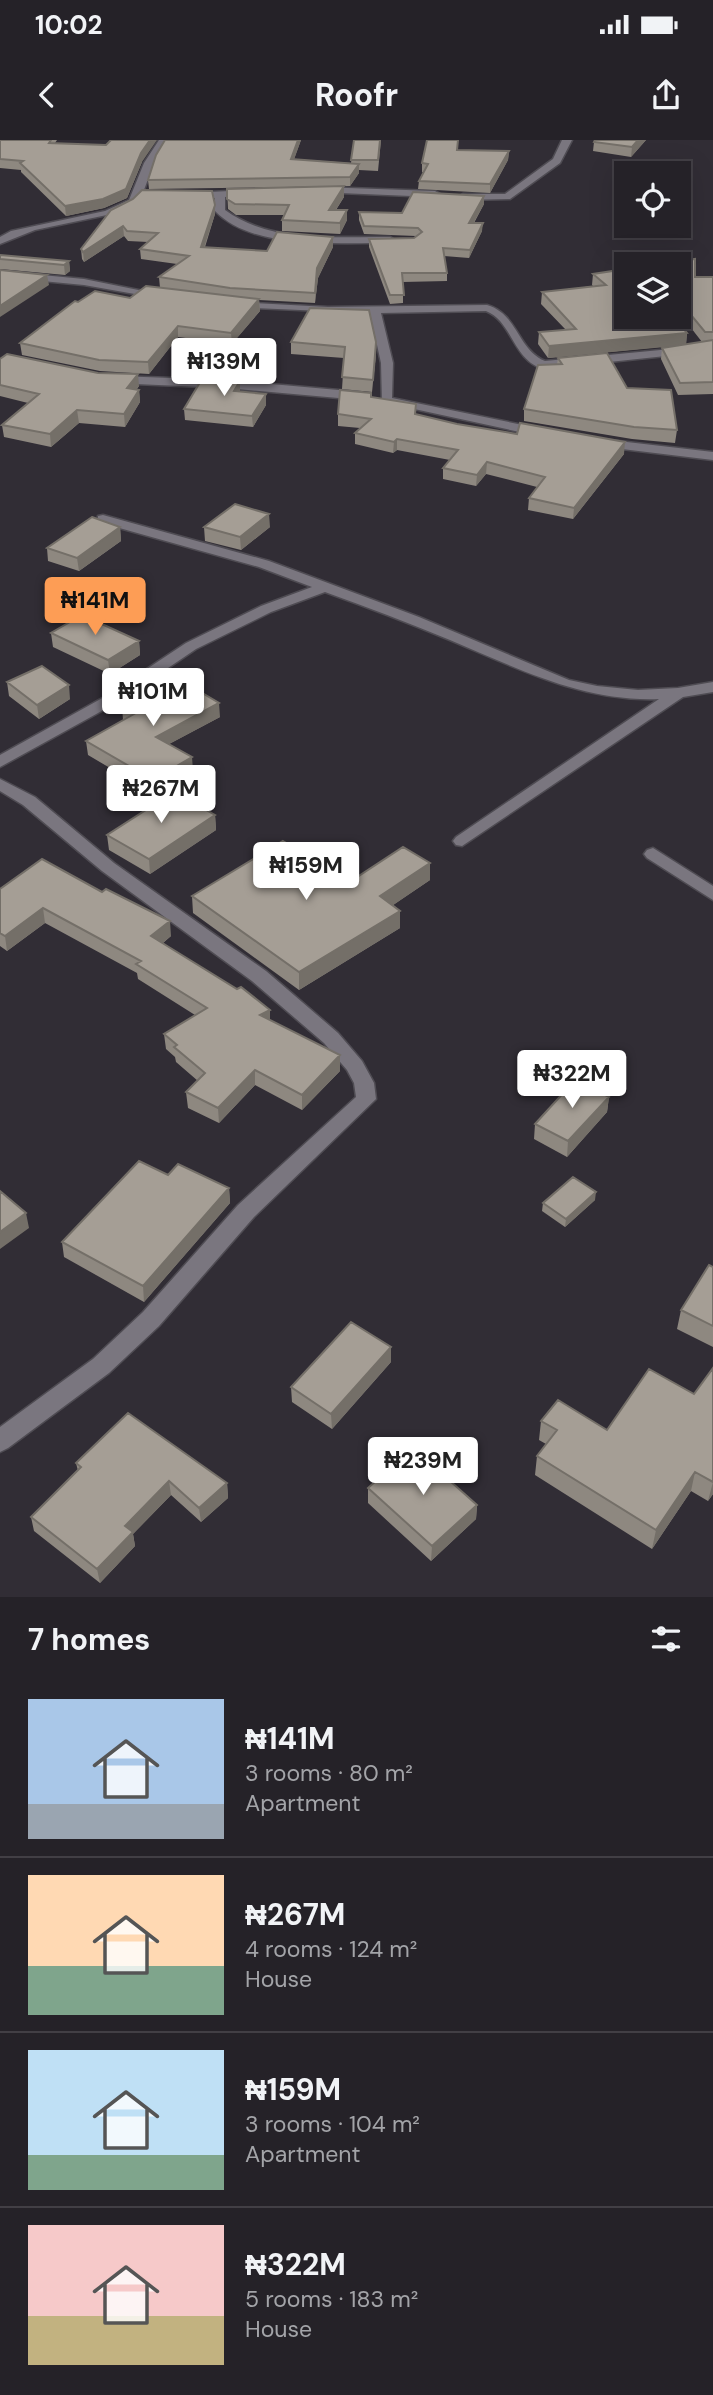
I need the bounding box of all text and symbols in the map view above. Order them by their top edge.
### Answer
text: 10:02 [35,8,103,42]
text: Roofr [315,74,398,116]
icon: back [28,76,66,114]
icon: share [647,76,685,114]
map controls [614,161,691,329]
button: locate [614,161,691,238]
button: layers [614,252,691,329]
pin: ₦139M [175,338,273,398]
text: ₦139M [187,346,261,376]
pin: ₦141M [46,578,144,637]
text: ₦141M [61,585,129,615]
pin: ₦101M [104,668,202,728]
text: ₦101M [118,676,188,706]
pin: ₦267M [112,766,210,825]
text: ₦267M [123,773,199,803]
pin: ₦159M [257,842,355,902]
text: ₦159M [269,850,343,880]
pin: ₦322M [523,1051,621,1110]
text: ₦322M [533,1058,611,1088]
pin: ₦239M [374,1438,472,1497]
text: ₦239M [384,1445,462,1475]
text: 7 homes [28,1620,150,1659]
icon: filters [647,1620,685,1658]
text: ₦141M [245,1719,335,1758]
icon: home [84,1727,168,1811]
text: 3 rooms · 80 m² [245,1758,413,1788]
text: Apartment [245,1788,360,1818]
text: ₦267M [245,1895,345,1934]
icon: home [84,1903,168,1987]
text: 4 rooms · 124 m² [245,1934,417,1964]
text: House [245,1964,312,1994]
text: ₦159M [245,2070,341,2109]
icon: home [84,2078,168,2162]
text: 3 rooms · 104 m² [245,2109,420,2139]
text: Apartment [245,2139,360,2169]
text: ₦322M [245,2245,346,2284]
icon: home [84,2253,168,2337]
text: 5 rooms · 183 m² [245,2284,418,2314]
text: House [245,2314,312,2344]

